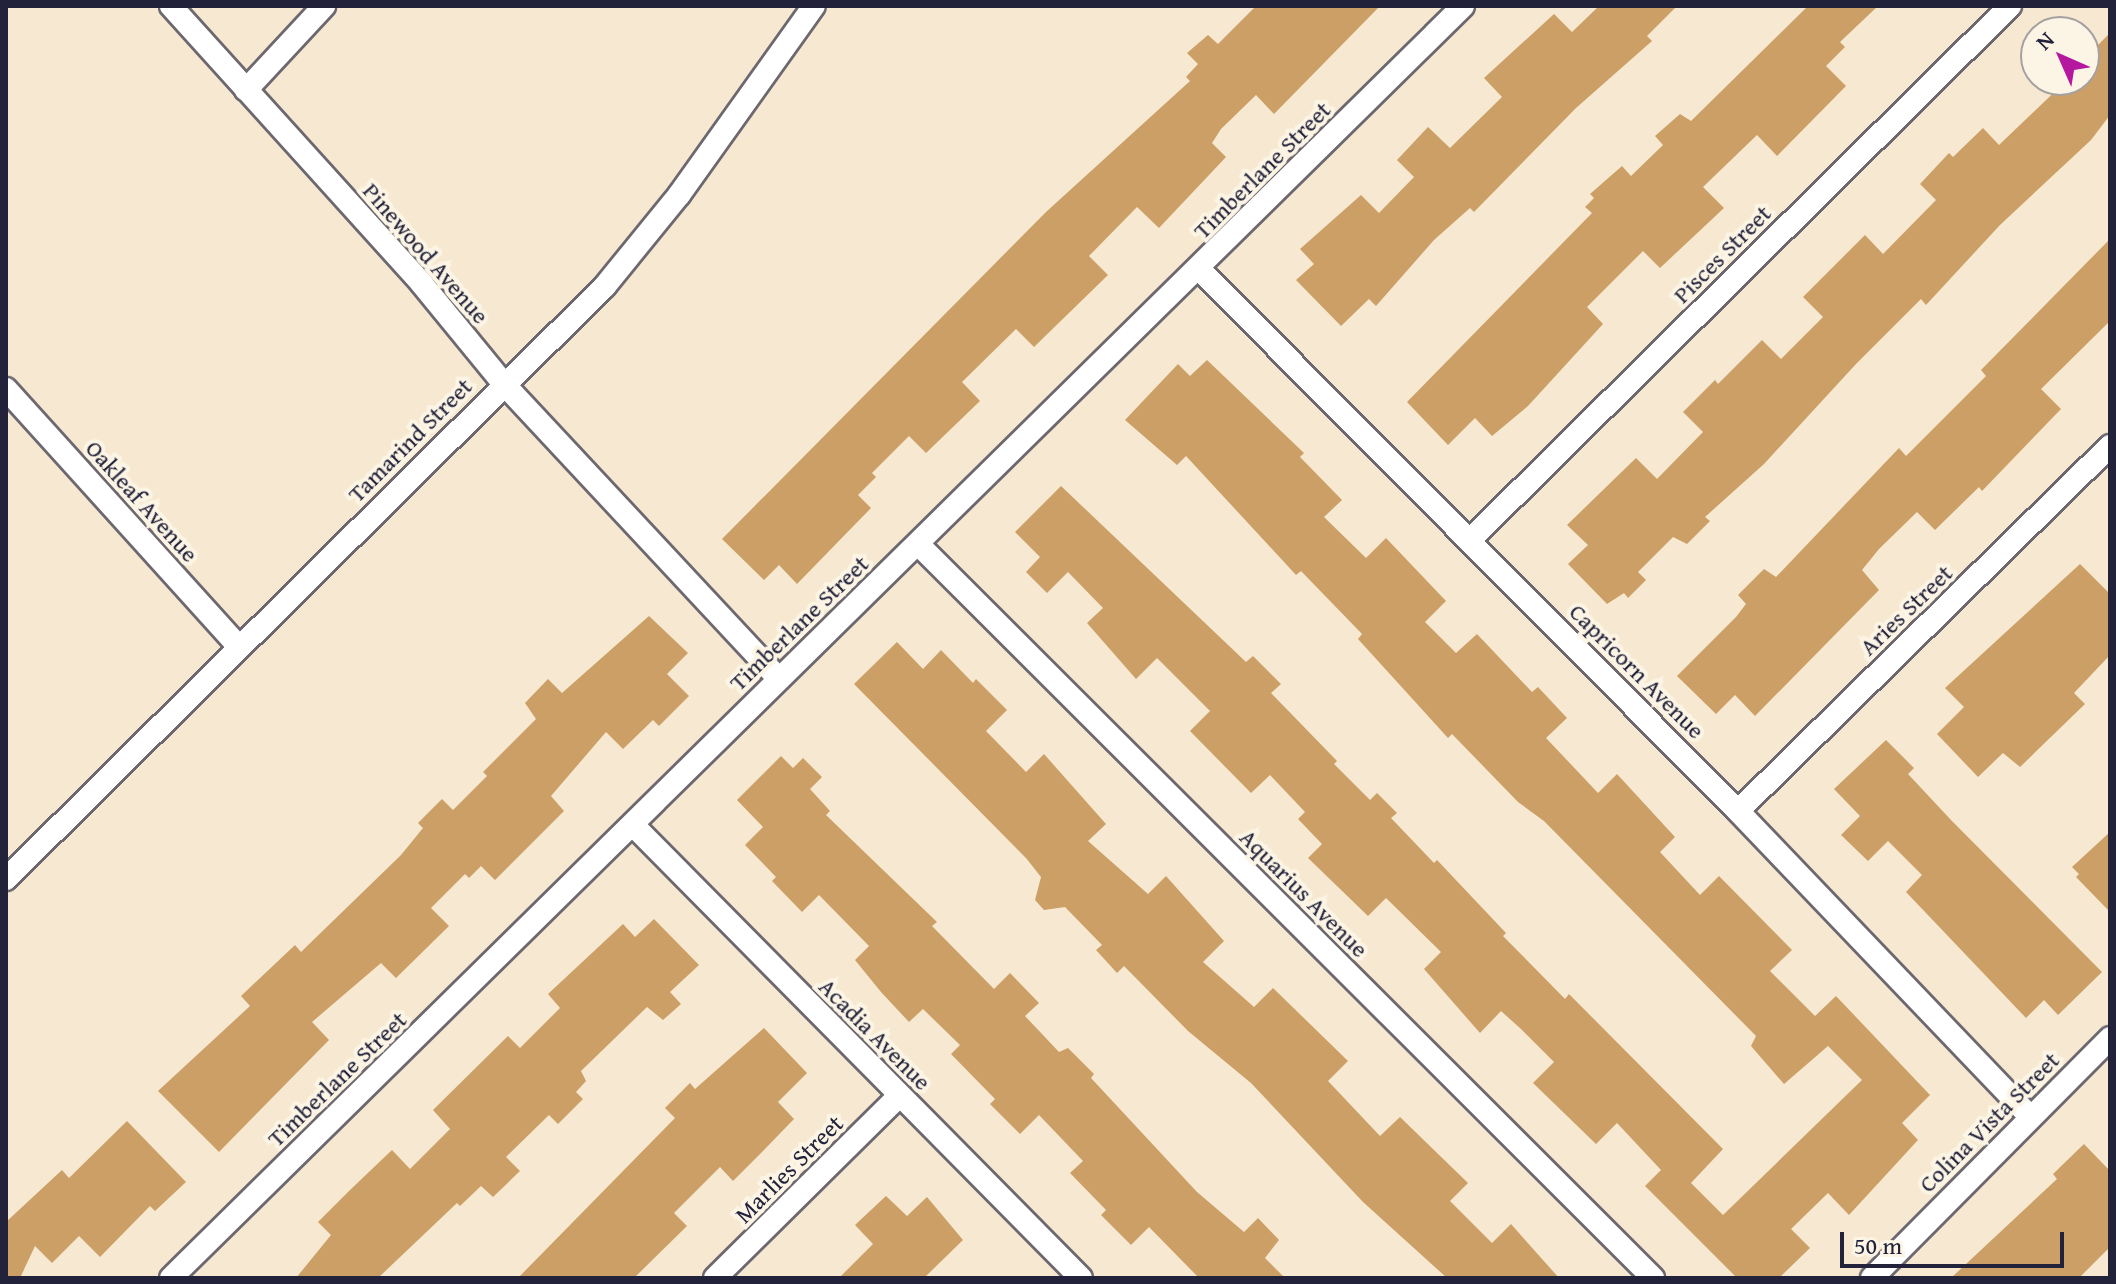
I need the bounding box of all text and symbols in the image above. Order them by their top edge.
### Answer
north arrow [2020,16,2100,96]
text: N [2028,24,2061,57]
street label: Timberlane Street [1187,95,1337,245]
street label: Pinewood Avenue [357,177,495,329]
street label: Pisces Street [1667,199,1777,309]
street label: Tamarind Street [342,372,478,508]
street label: Oakleaf Avenue [80,434,204,568]
street label: Timberlane Street [723,549,875,697]
street label: Aries Street [1854,559,1958,661]
street label: Capricorn Avenue [1563,597,1711,745]
street label: Aquarius Avenue [1234,823,1374,963]
street label: Acadia Avenue [813,972,937,1096]
street label: Timberlane Street [261,1005,413,1153]
street label: Colina Vista Street [1913,1046,2065,1198]
street label: Marlies Street [729,1109,849,1229]
scale bar [1844,1216,2068,1266]
text: 50 m [1854,1228,1902,1263]

